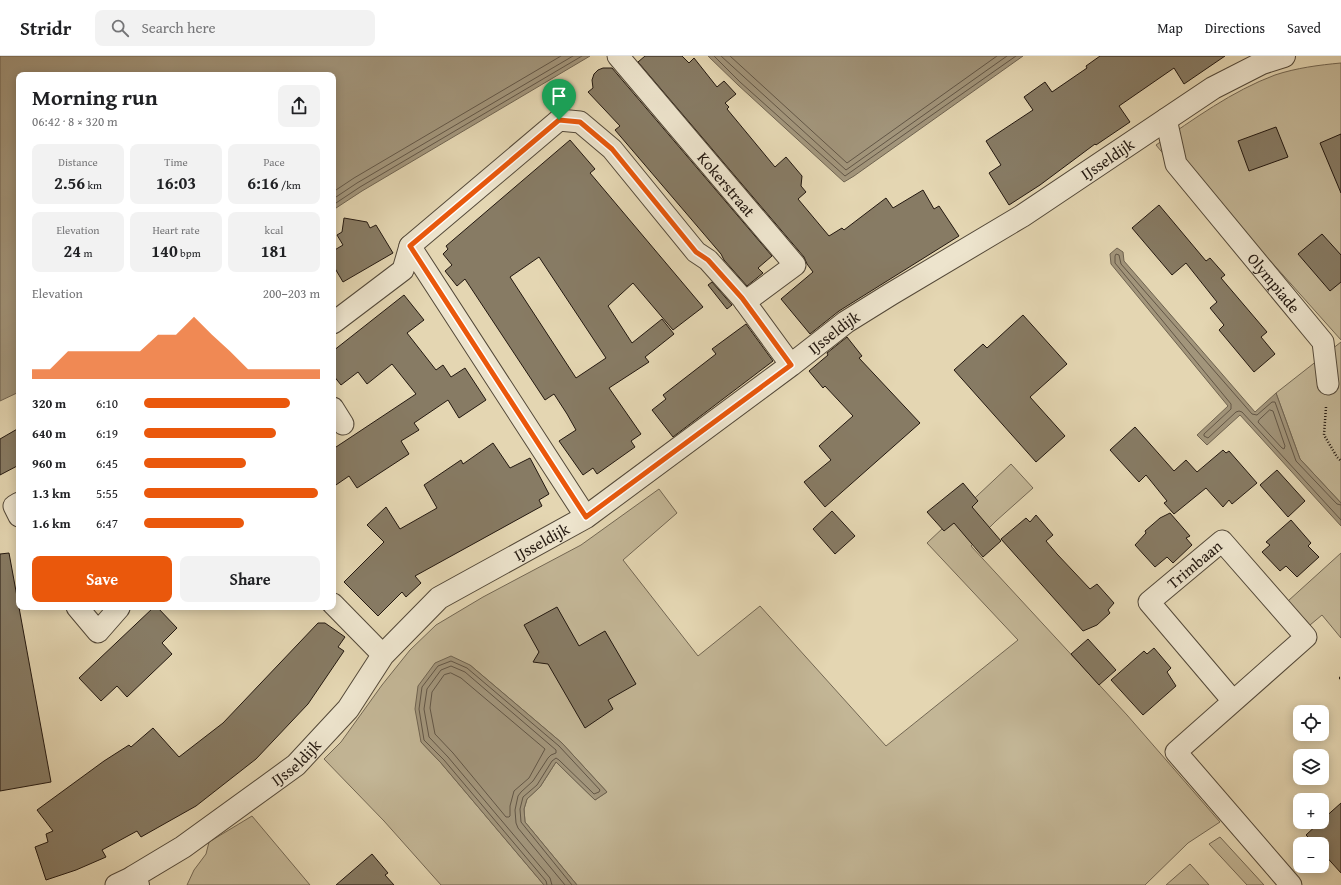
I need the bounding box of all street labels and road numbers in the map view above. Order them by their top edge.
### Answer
street label: IJsseldijk [1076,132,1140,186]
street label: Kokerstraat [692,146,761,222]
street label: Olympiade [1242,247,1306,318]
street label: IJsseldijk [802,304,865,360]
street label: IJsseldijk [509,516,574,567]
street label: Trimbaan [1162,534,1227,594]
street label: IJsseldijk [266,733,327,791]

